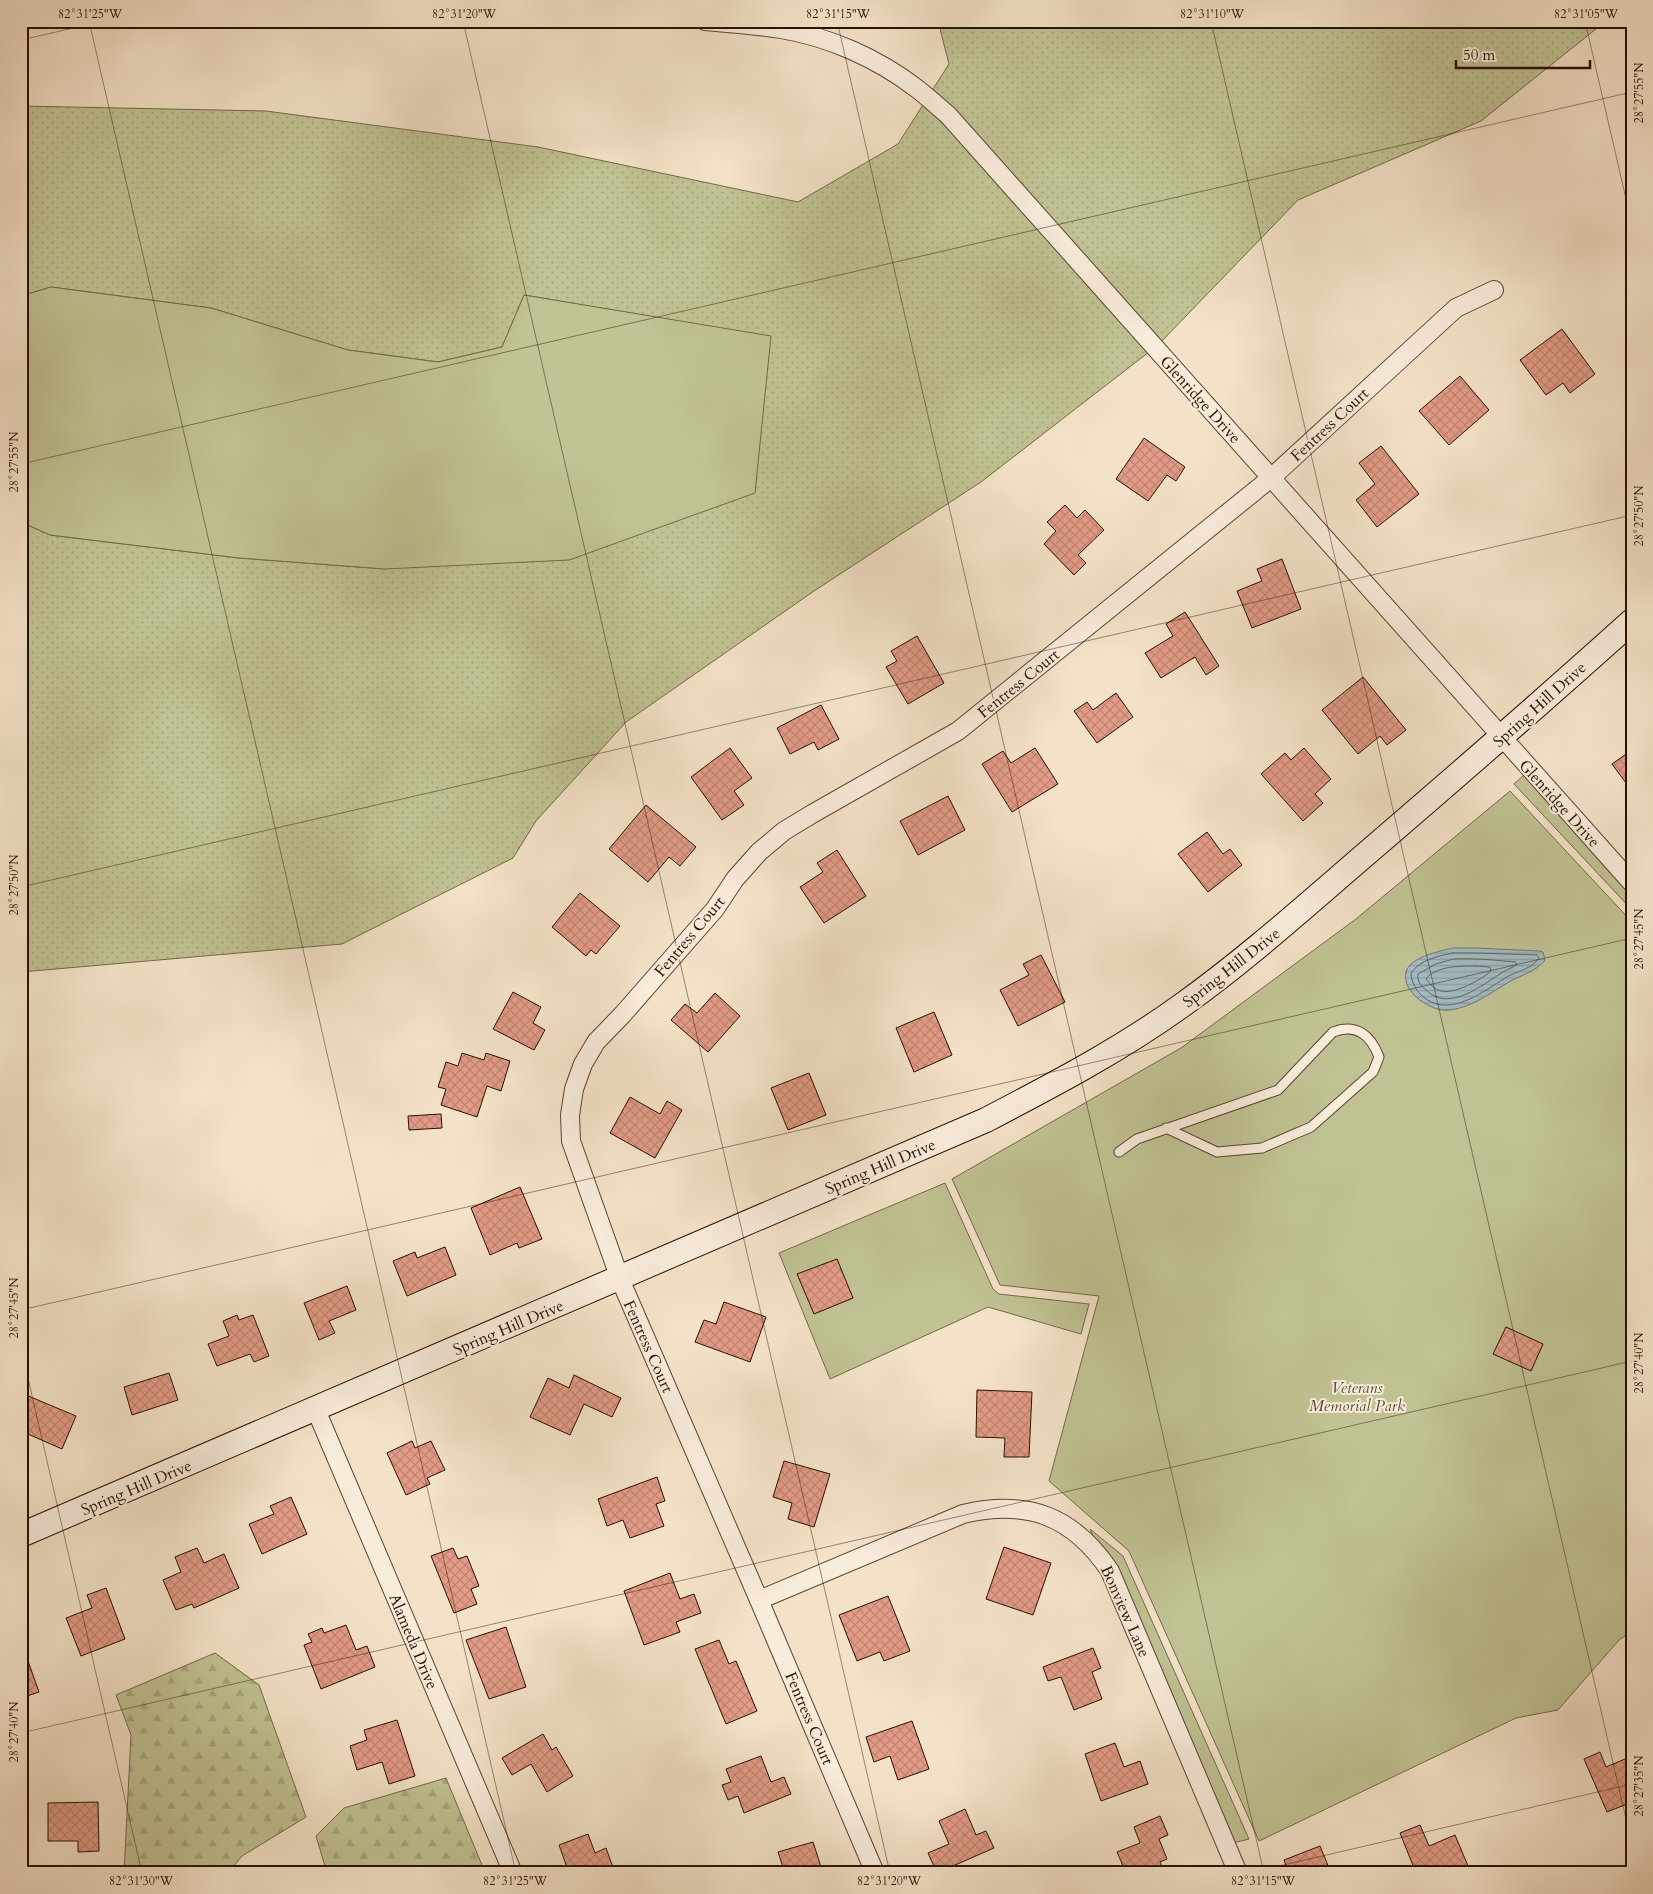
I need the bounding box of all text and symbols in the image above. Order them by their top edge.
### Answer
text: 82°31'25"W [58,6,123,22]
text: 82°31'20"W [432,6,497,22]
text: 82°31'15"W [806,6,871,22]
text: 82°31'10"W [1180,6,1245,22]
text: 82°31'05"W [1554,6,1619,22]
scale bar [1456,38,1589,70]
text: 50 m [1463,45,1495,65]
text: 28°27'55"N [1631,62,1647,123]
street label: Glenridge Drive [1155,351,1246,448]
street label: Fentress Court [1286,383,1373,467]
text: 28°27'55"N [6,431,22,492]
text: 28°27'50"N [1631,485,1647,546]
street label: Fentress Court [973,644,1064,724]
street label: Spring Hill Drive [1488,657,1591,752]
street label: Glenridge Drive [1514,755,1605,852]
text: 28°27'50"N [6,854,22,915]
street label: Fentress Court [649,892,730,982]
text: 28°27'45"N [1631,908,1647,969]
street label: Spring Hill Drive [1178,923,1285,1013]
street label: Spring Hill Drive [822,1134,939,1200]
text: 28°27'45"N [6,1277,22,1338]
street label: Spring Hill Drive [450,1295,567,1361]
street label: Fentress Court [618,1297,678,1396]
text: 28°27'40"N [1631,1332,1647,1393]
park label: Veterans Memorial Park [1309,1377,1405,1417]
street label: Spring Hill Drive [78,1455,195,1521]
street label: Bonview Lane [1095,1562,1155,1661]
street label: Alameda Drive [383,1590,443,1692]
street label: Fentress Court [780,1668,839,1768]
text: 28°27'40"N [6,1701,22,1762]
text: 28°27'35"N [1631,1755,1647,1816]
text: 82°31'30"W [109,1873,174,1889]
text: 82°31'25"W [483,1873,548,1889]
text: 82°31'20"W [857,1873,922,1889]
text: 82°31'15"W [1231,1873,1296,1889]

